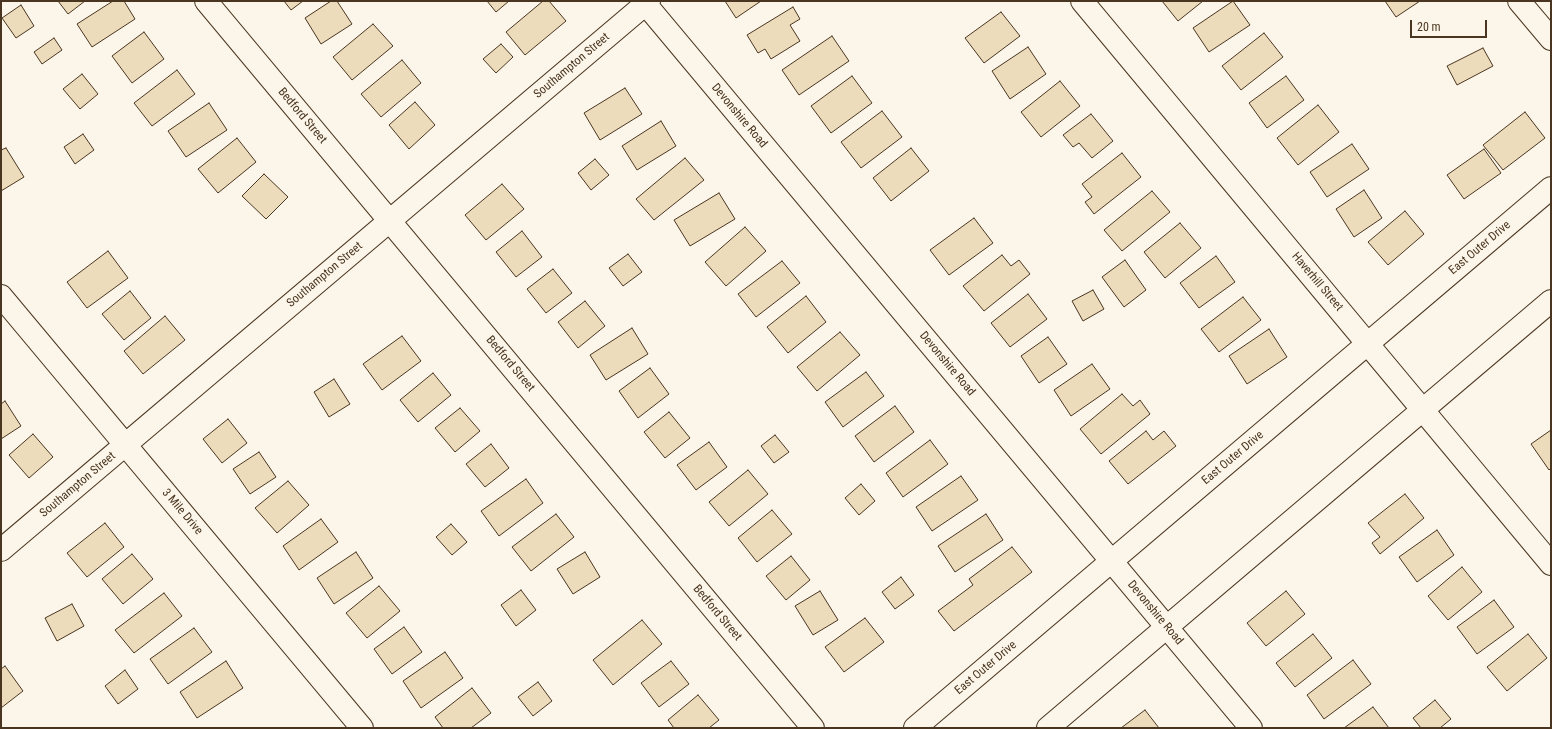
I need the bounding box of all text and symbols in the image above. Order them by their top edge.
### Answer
scale bar [1412,12,1489,38]
text: 20 m [1417,20,1441,34]
street label: Southampton Street [531,30,613,102]
street label: Devonshire Road [708,81,770,151]
street label: Bedford Street [275,85,329,147]
street label: East Outer Drive [1446,218,1514,278]
street label: Southampton Street [284,239,366,311]
street label: Haverhill Street [1288,250,1346,314]
street label: Devonshire Road [916,329,978,399]
street label: Bedford Street [483,333,537,395]
street label: East Outer Drive [1199,428,1267,488]
street label: Southampton Street [37,449,119,521]
street label: 3 Mile Drive [159,486,205,538]
street label: Devonshire Road [1124,578,1186,648]
street label: Bedford Street [690,582,744,644]
street label: East Outer Drive [952,638,1020,698]

